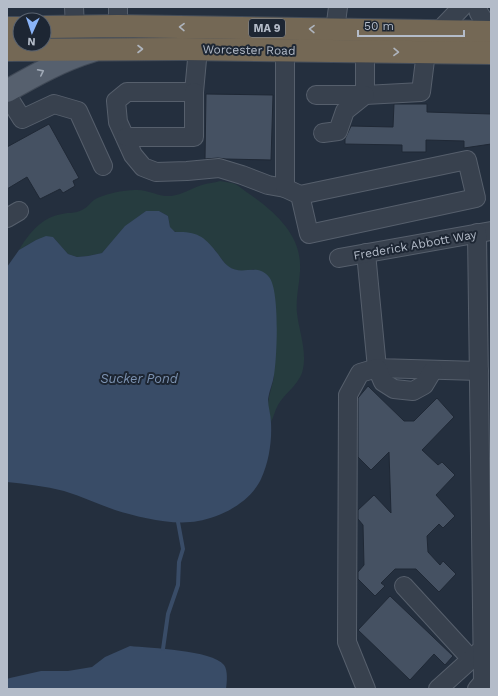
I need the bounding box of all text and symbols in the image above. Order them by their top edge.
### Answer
north arrow [12,12,52,52]
scale bar [358,12,464,38]
road number: MA 9 [249,19,285,37]
text: 50 m [364,19,394,33]
one-way arrow [179,23,185,31]
one-way arrow [309,25,315,33]
text: N [27,35,36,48]
street label: Worcester Road [202,42,296,58]
one-way arrow [137,45,143,53]
one-way arrow [393,48,399,56]
one-way arrow [37,69,44,77]
street label: Frederick Abbott Way [352,227,478,263]
water label: Sucker Pond [100,371,179,386]

